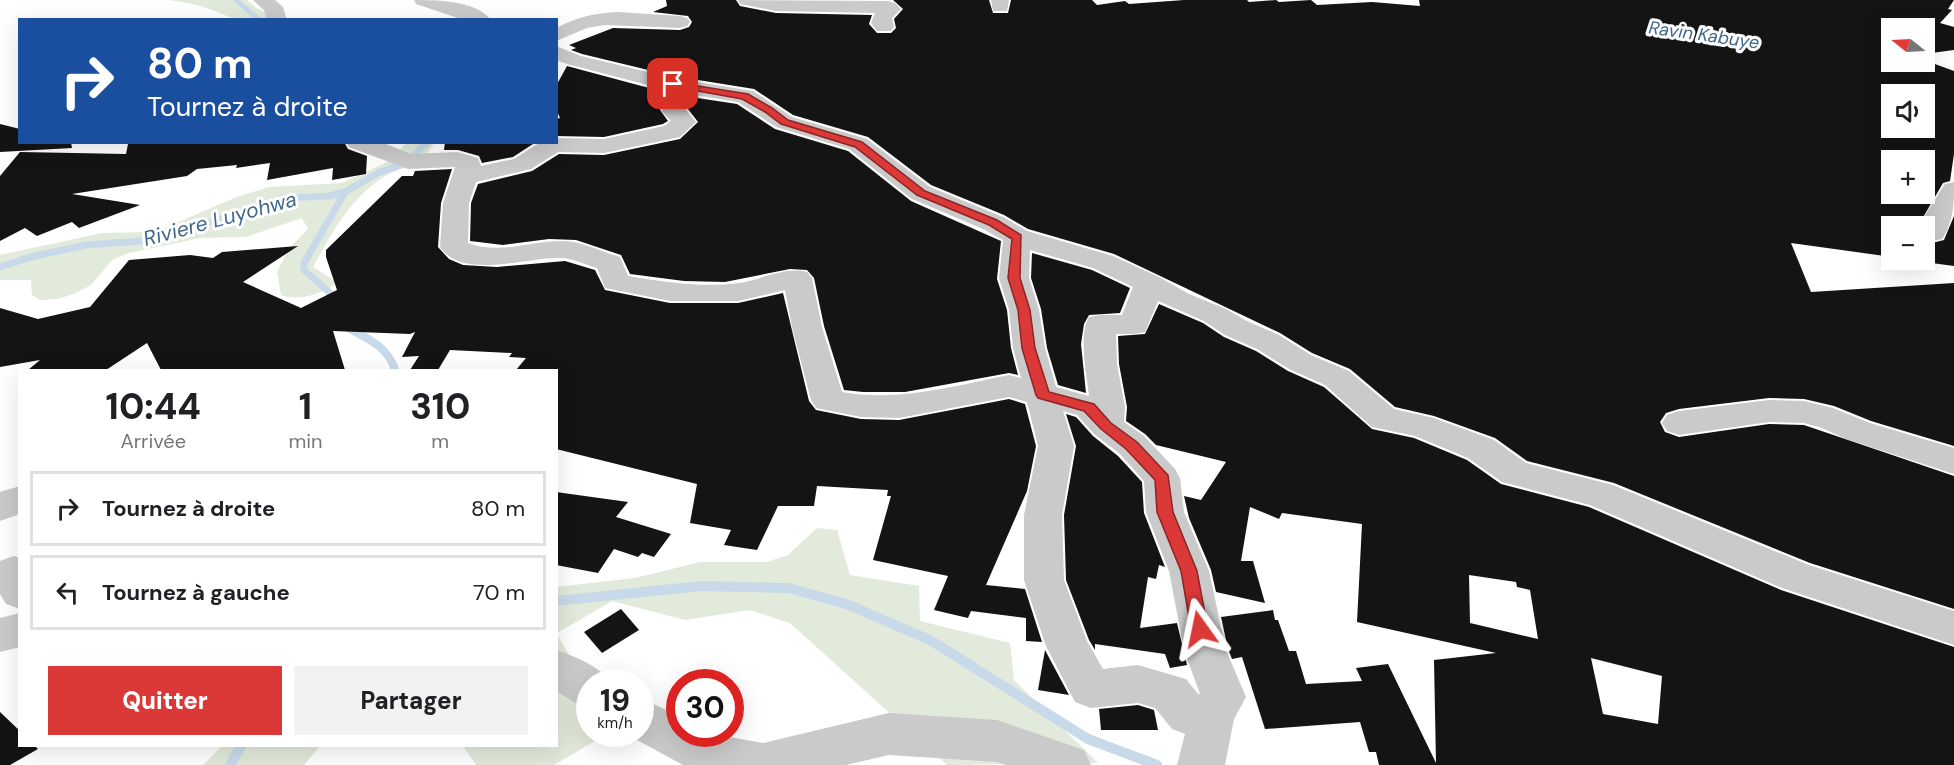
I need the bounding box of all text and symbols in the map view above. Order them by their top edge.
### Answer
water label: Ravin Kabuye [1647,15,1761,55]
north arrow [1881,18,1935,72]
map controls [1881,18,1935,270]
text: 80 m [147,36,253,91]
icon: right [48,42,126,120]
pin [647,58,698,109]
icon: arrive [656,67,689,100]
button: sound [1881,84,1935,138]
text: Tournez à droite [147,89,348,124]
button: + [1881,150,1935,204]
water label: Riviere Luyohwa [140,185,300,253]
button: − [1881,216,1935,270]
text: 10:44 [106,383,201,430]
text: 1 [299,383,312,430]
text: 310 [410,383,470,430]
text: Arrivée [120,428,186,454]
text: min [288,428,323,454]
text: m [431,428,449,454]
icon: right [51,492,84,525]
text: Tournez à droite [102,494,275,523]
text: 80 m [471,494,525,523]
icon: left [51,576,84,609]
text: Tournez à gauche [102,578,290,607]
text: 70 m [473,578,525,607]
position arrow [1168,597,1232,661]
button: Quitter [48,666,282,735]
button: Partager [294,666,528,735]
speed limit sign: 30 [666,669,744,747]
text: 19 [600,681,630,720]
text: km/h [597,713,633,733]

